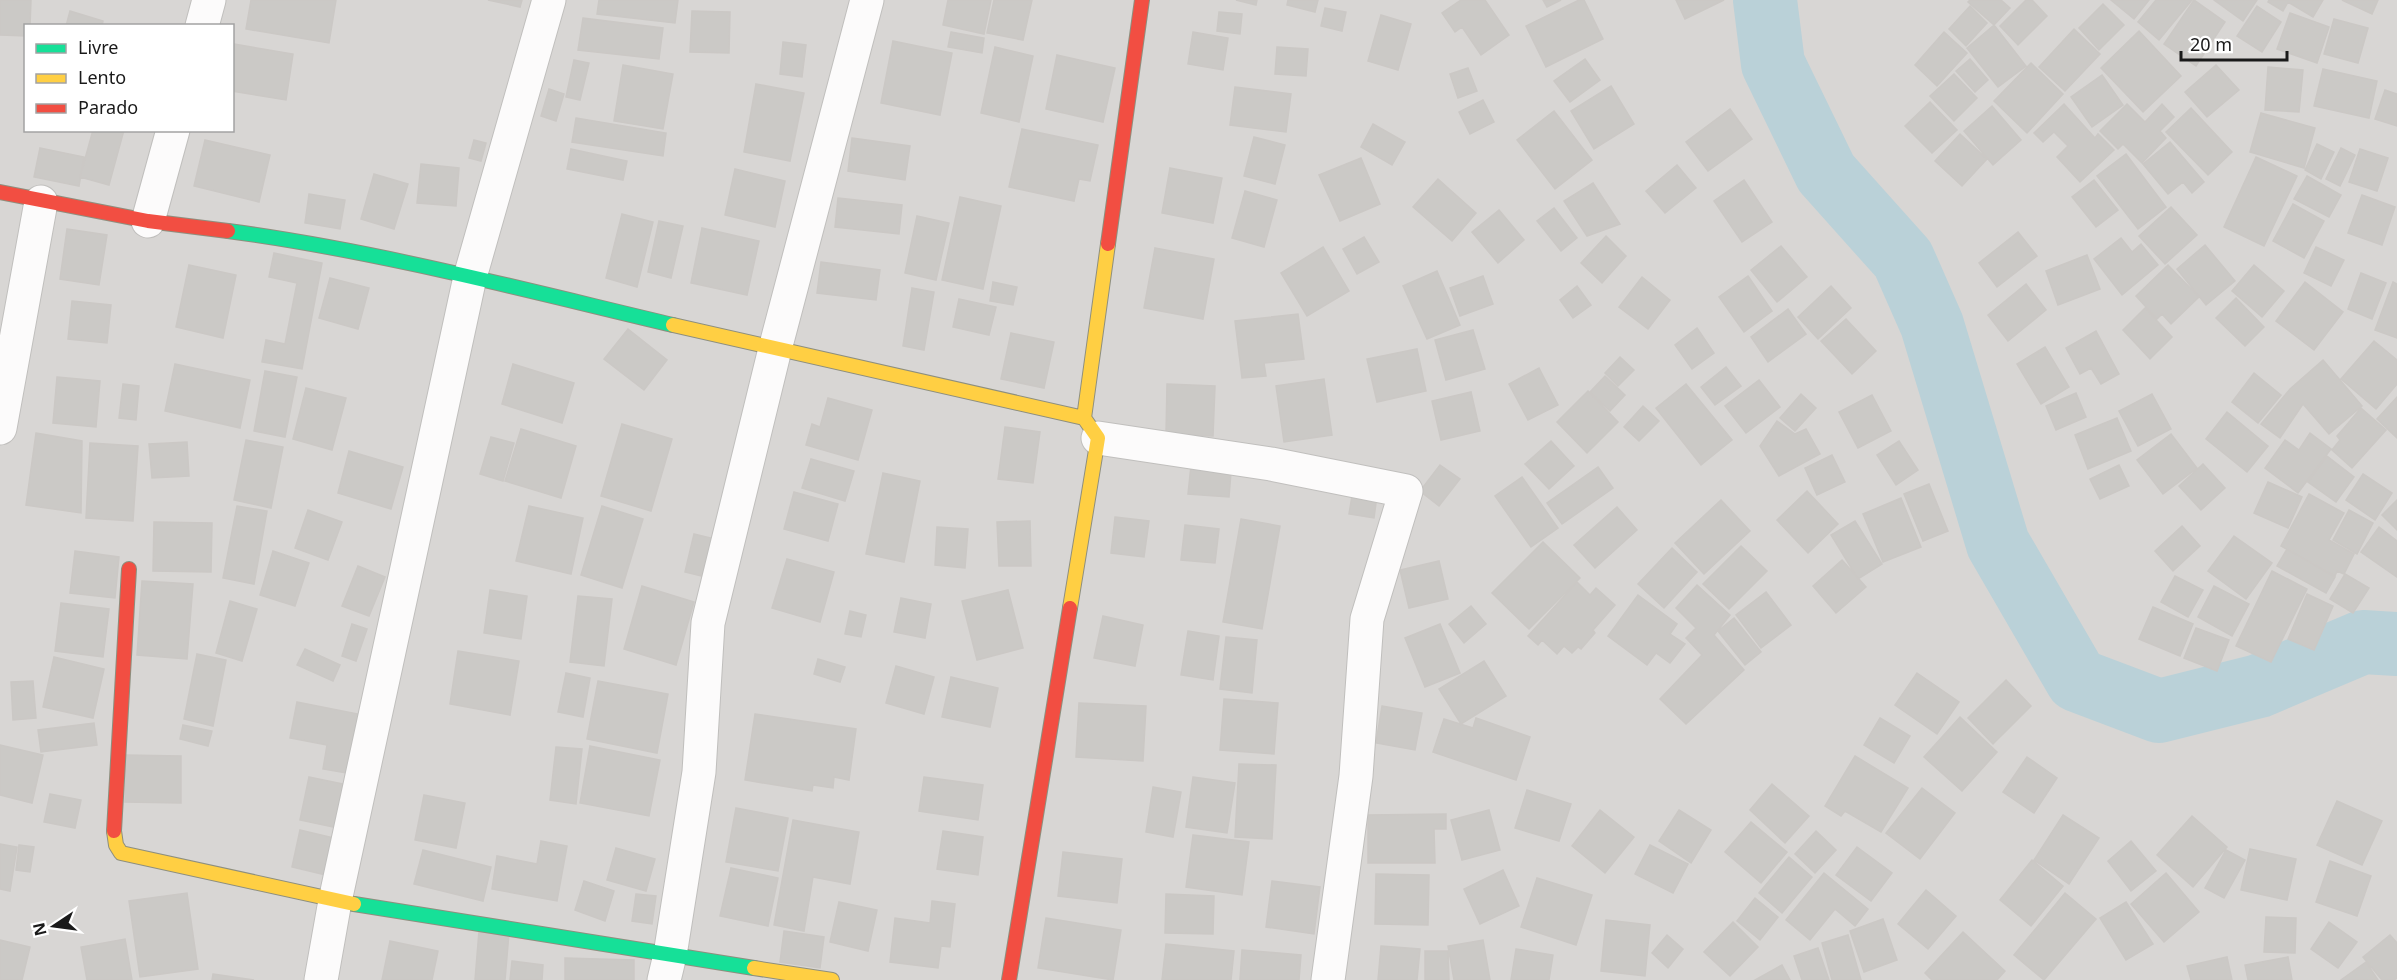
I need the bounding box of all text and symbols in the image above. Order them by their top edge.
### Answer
legend [24,24,234,132]
scale bar [2181,24,2288,62]
text: 20 m [2190,32,2232,56]
text: Livre [78,35,118,59]
text: Lento [78,65,126,89]
text: Parado [78,95,138,119]
north arrow [24,896,84,956]
text: N [27,921,52,938]

